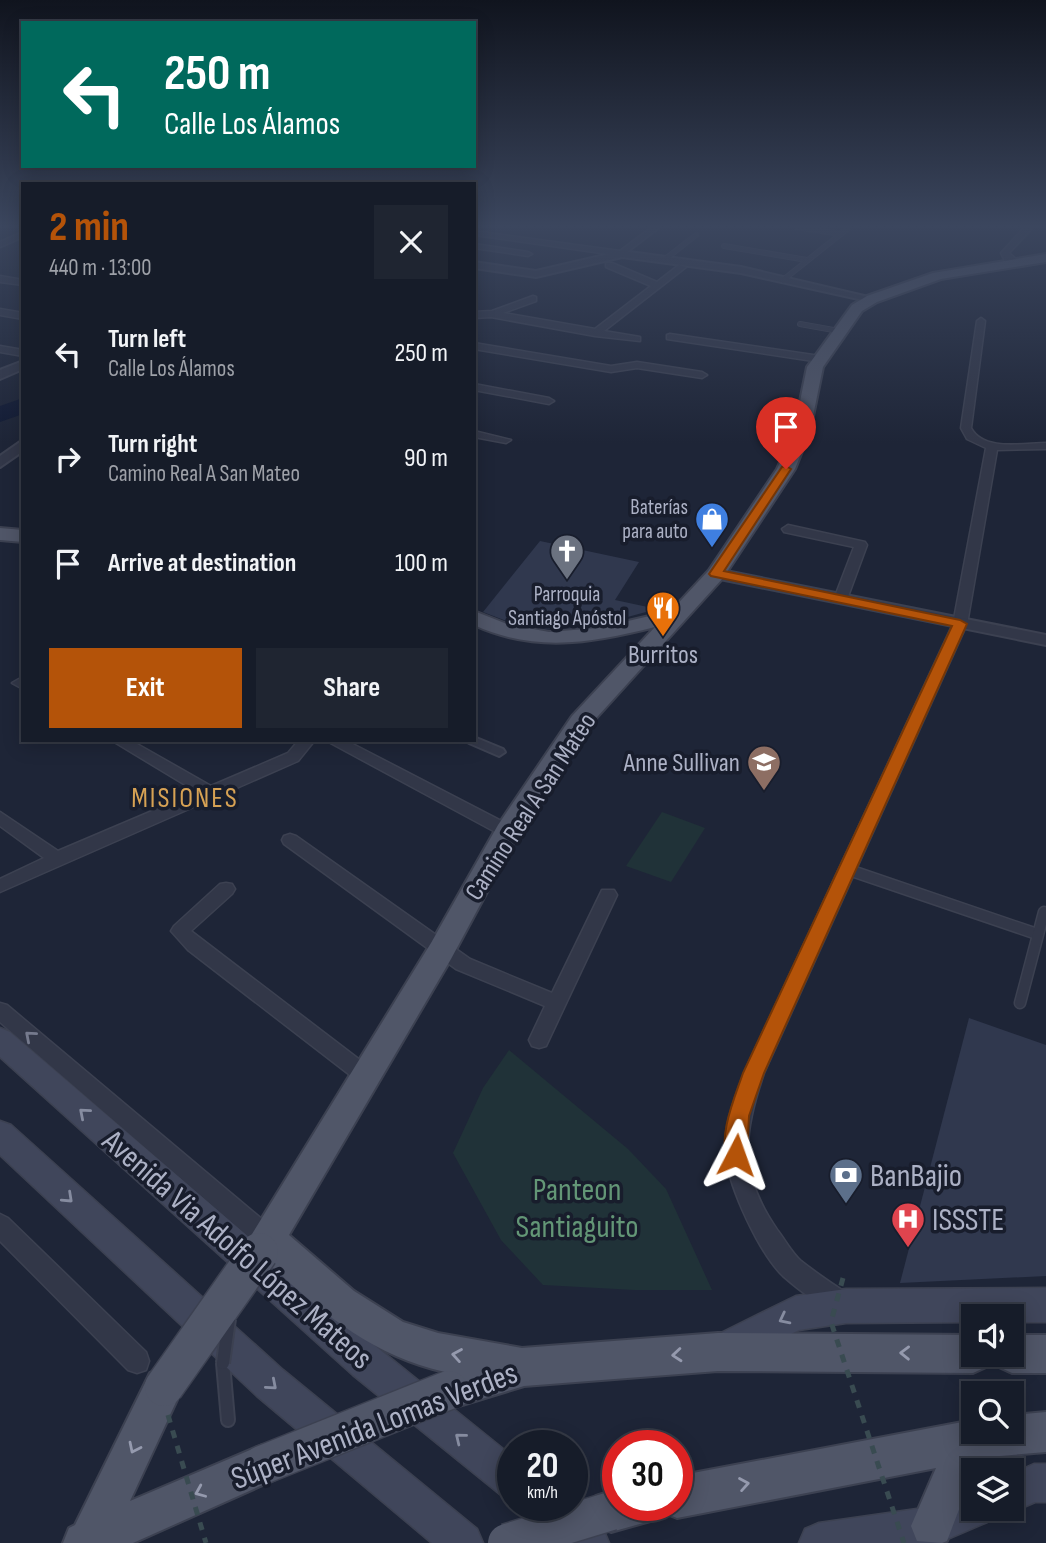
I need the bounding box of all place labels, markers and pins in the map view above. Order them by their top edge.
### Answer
pin [756,397,816,469]
place label: Baterías para auto [622,495,688,544]
shop icon: Baterías para auto [693,500,731,549]
church icon: Parroquia Santiago Apóstol [548,532,586,581]
place label: Parroquia Santiago Apóstol [508,582,626,631]
restaurant icon: Burritos [644,589,682,638]
place label: Burritos [628,640,698,671]
school or university icon: Anne Sullivan [745,743,783,792]
place label: Anne Sullivan [623,748,740,779]
bank icon: BanBajio [827,1156,865,1205]
place label: BanBajio [870,1157,962,1196]
hospital icon: ISSSTE [889,1200,927,1249]
place label: ISSSTE [932,1201,1004,1240]

